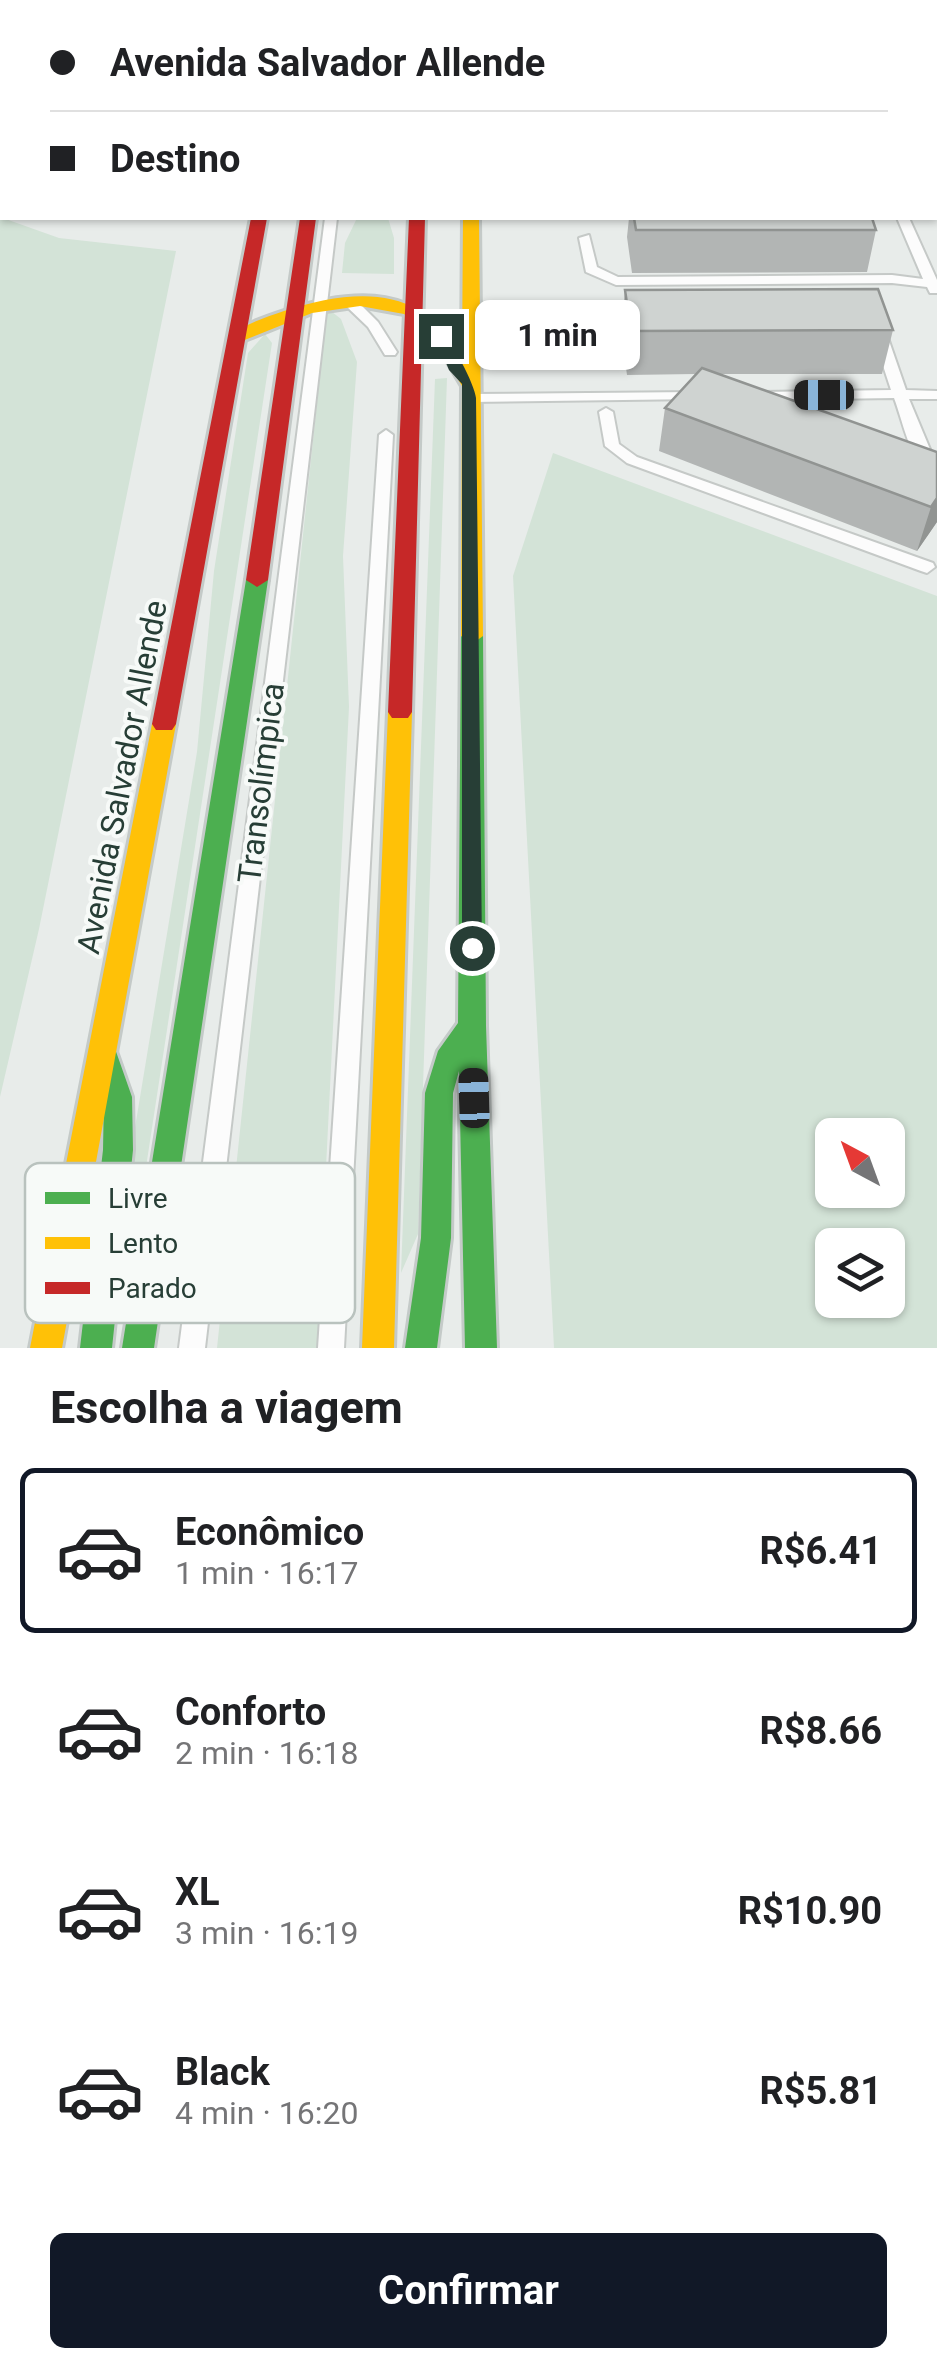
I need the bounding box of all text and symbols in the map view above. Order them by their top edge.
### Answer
text: Avenida Salvador Allende [110,41,545,85]
text: Destino [110,137,240,181]
callout: 1 min [476,301,641,371]
route end [419,314,464,359]
text: 1 min [517,316,598,354]
car [794,380,854,410]
street label: Avenida Salvador Allende [69,597,175,957]
street label: Transolímpica [230,681,292,885]
route start [450,926,495,971]
car [458,1067,490,1129]
north arrow [815,1118,905,1208]
map controls [815,1118,905,1318]
legend [25,1163,355,1323]
text: Livre [108,1182,168,1215]
text: Lento [108,1227,178,1260]
button: layers [815,1228,905,1318]
text: Parado [108,1272,197,1305]
text: Escolha a viagem [50,1381,403,1434]
icon: car [55,1506,145,1596]
text: Econômico [175,1510,364,1554]
text: R$6.41 [759,1529,882,1573]
text: 1 min · 16:17 [175,1554,358,1592]
icon: car [55,1686,145,1776]
text: Conforto [175,1690,326,1734]
text: R$8.66 [759,1709,882,1753]
text: 2 min · 16:18 [175,1734,358,1772]
icon: car [55,1866,145,1956]
text: XL [175,1870,220,1914]
text: R$10.90 [738,1889,882,1933]
text: 3 min · 16:19 [175,1914,358,1952]
icon: car [55,2046,145,2136]
text: Black [175,2050,270,2094]
text: R$5.81 [759,2069,882,2113]
text: 4 min · 16:20 [175,2094,358,2132]
button: Confirmar [50,2233,887,2348]

